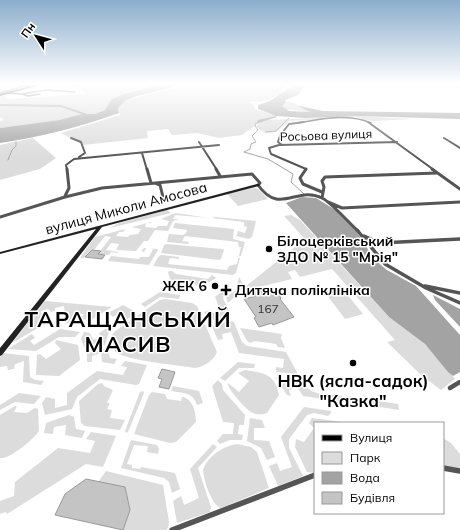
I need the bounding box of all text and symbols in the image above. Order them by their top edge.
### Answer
north arrow [16,16,56,56]
text: Пн [18,20,38,40]
street label: Росьова вулиця [280,126,372,144]
street label: вулиця Миколи Амосова [43,178,209,238]
place label: Білоцерківський ЗДО № 15 "Мрія" [277,232,398,266]
marker: Білоцерківський ЗДО № 15 "Мрія" [264,244,274,254]
place label: ЖЕК 6 [162,277,207,295]
marker: ЖЕК 6 [210,281,220,291]
place label: Дитяча поліклініка [235,281,370,299]
marker: Дитяча поліклініка [220,284,232,296]
house number: 167 [257,301,279,316]
district label: ТАРАЩАНСЬКИЙ МАСИВ [24,305,232,358]
marker: НВК (ясла-садок) "Казка" [348,358,358,368]
place label: НВК (ясла-садок) "Казка" [277,370,429,411]
legend [314,422,444,514]
text: Вулиця [350,430,392,445]
text: Парк [350,450,381,465]
text: Вода [350,470,380,485]
text: Будівля [350,490,395,505]

